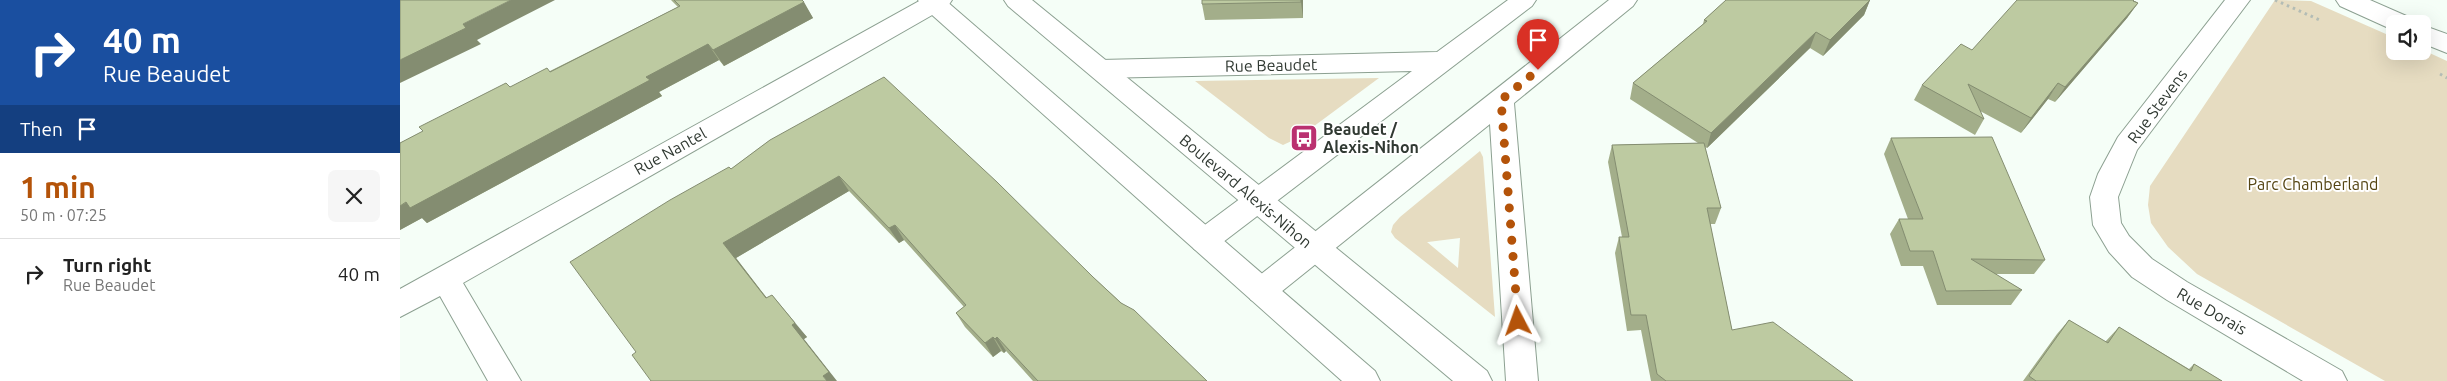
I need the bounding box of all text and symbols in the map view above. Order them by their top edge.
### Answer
map controls [2386,15,2431,60]
button: sound [2386,15,2431,60]
pin [1517,19,1559,70]
icon: right [20,20,85,85]
text: 40 m [103,20,181,60]
icon: arrive [1524,26,1552,54]
street label: Rue Beaudet [1225,55,1318,75]
text: Rue Beaudet [103,61,230,86]
street label: Rue Stevens [2123,65,2191,146]
icon: arrive [73,115,101,143]
text: Then [20,118,63,140]
place label: Beaudet / Alexis-Nihon [1323,120,1419,156]
bus stop icon: Beaudet / Alexis-Nihon [1289,123,1319,153]
street label: Rue Nantel [631,124,709,178]
street label: Boulevard Alexis-Nihon [1176,131,1316,251]
text: 1 min [20,170,96,204]
button: close [328,170,380,222]
park label: Parc Chamberland [2248,175,2378,193]
text: 50 m · 07:25 [20,206,107,224]
text: Turn right [63,254,151,276]
icon: right [20,260,48,288]
text: 40 m [338,263,380,285]
text: Rue Beaudet [63,276,155,294]
street label: Rue Dorais [2174,284,2250,338]
position arrow [1491,294,1543,346]

